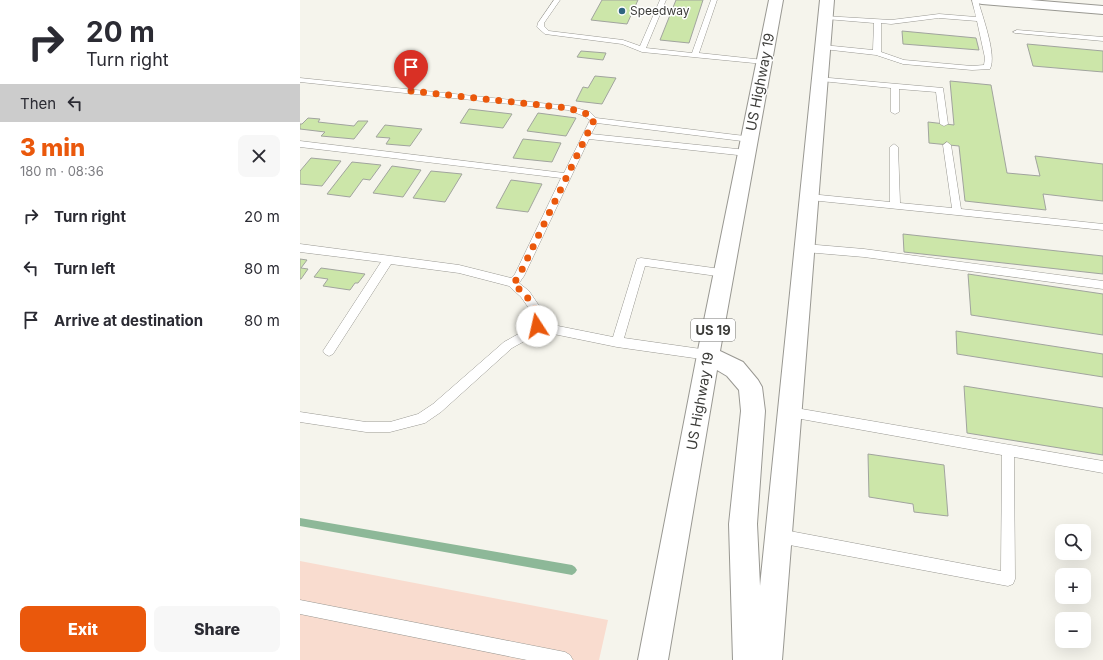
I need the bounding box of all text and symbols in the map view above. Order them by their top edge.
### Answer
place label: Speedway [630,3,690,18]
marker: Speedway [617,6,627,16]
text: 20 m [86,15,155,49]
icon: right [20,16,72,68]
street label: US Highway 19 [742,32,777,132]
text: Turn right [86,49,169,70]
pin [394,50,428,91]
icon: arrive [400,56,422,78]
icon: left [64,92,86,114]
text: Then [20,94,56,113]
text: 3 min [20,133,85,162]
button: close [238,135,280,177]
text: 180 m · 08:36 [20,163,104,179]
icon: right [20,205,42,227]
text: Turn right [54,207,126,226]
text: 20 m [244,207,280,226]
icon: left [20,257,42,279]
text: Turn left [54,259,115,278]
text: 80 m [244,259,280,278]
position arrow [516,305,558,347]
icon: arrive [20,309,42,331]
text: Arrive at destination [54,311,203,330]
text: 80 m [244,311,280,330]
road number: US 19 [691,319,735,341]
street label: US Highway 19 [683,351,716,451]
map controls [1055,524,1091,648]
button: search [1055,524,1091,560]
button: + [1055,568,1091,604]
button: Exit [20,606,146,652]
button: Share [154,606,280,652]
button: − [1055,612,1091,648]

